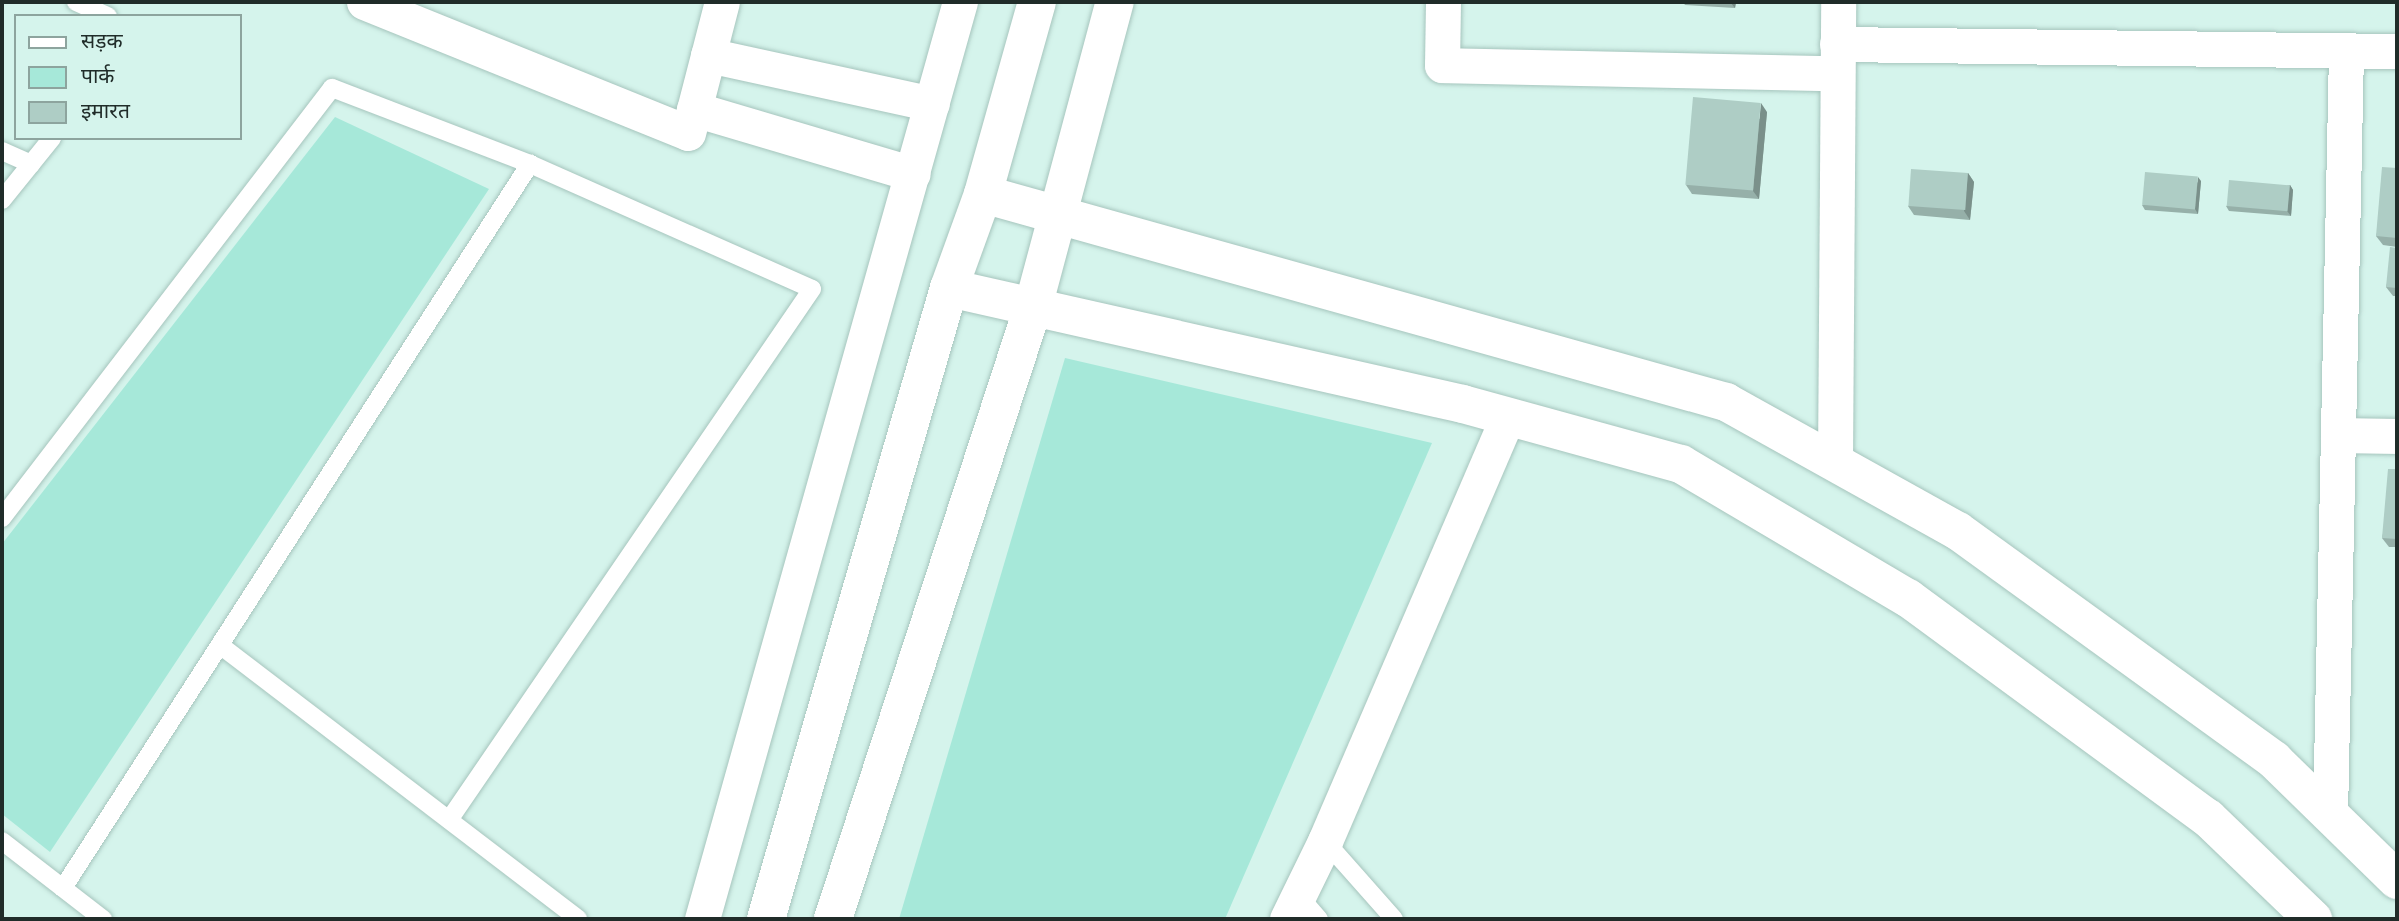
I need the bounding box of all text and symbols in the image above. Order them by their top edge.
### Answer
legend [14,14,242,140]
text: सड़क [81,28,123,53]
text: पार्क [81,63,115,88]
text: इमारत [81,98,130,123]

